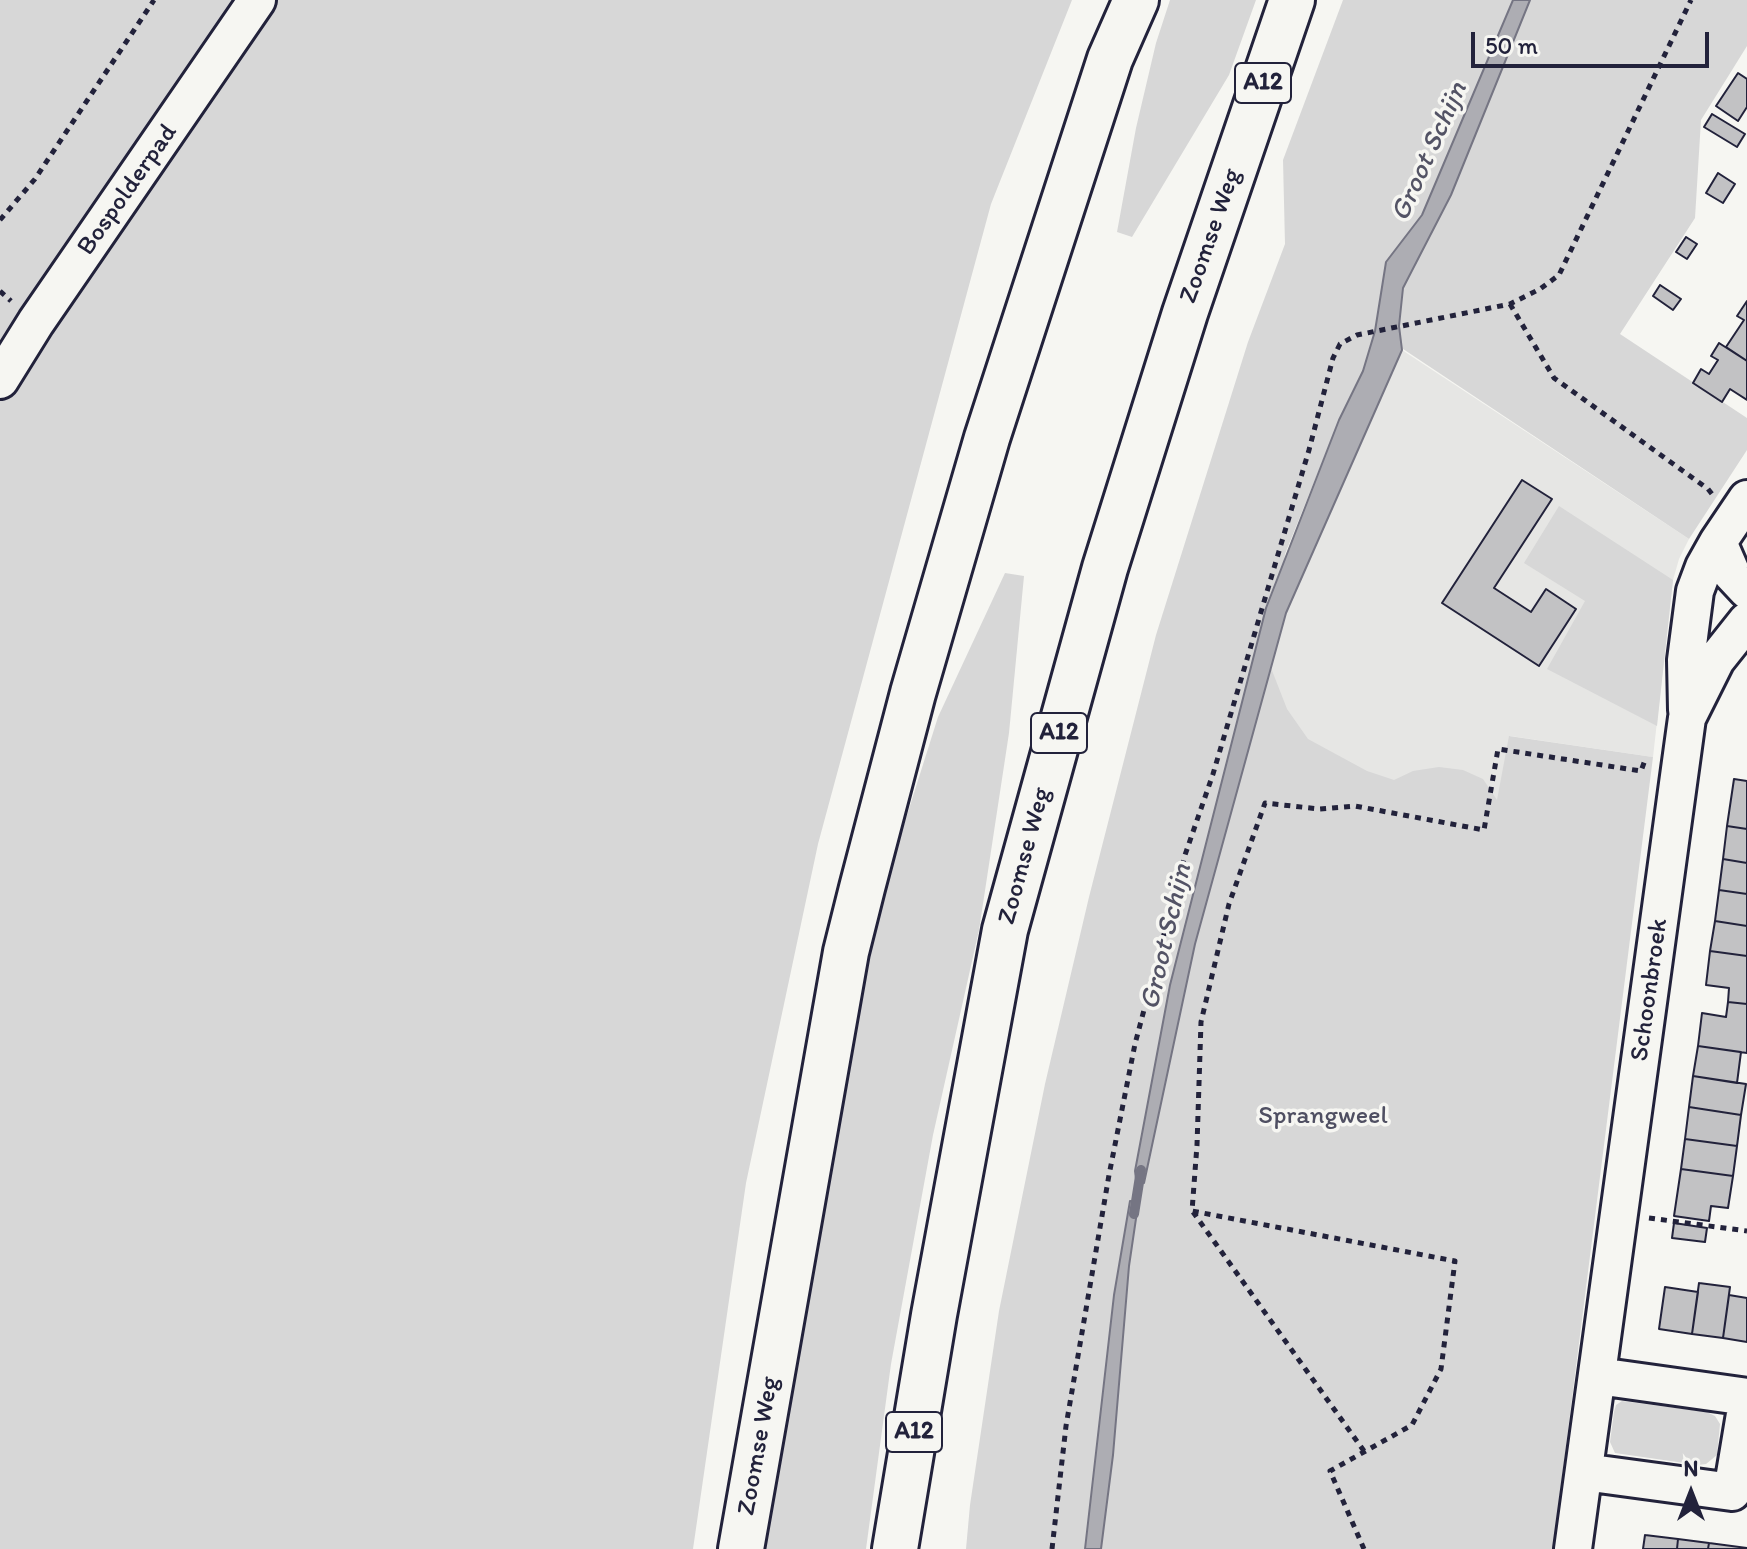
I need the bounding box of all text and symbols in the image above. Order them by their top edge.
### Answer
scale bar [1475,16,1713,66]
text: 50 m [1485,31,1538,60]
road number: A12 [1235,63,1291,103]
water label: Groot Schijn [1384,77,1476,227]
street label: Bospolderpad [71,118,185,262]
street label: Zoomse Weg [1173,165,1249,307]
road number: A12 [1031,713,1087,753]
street label: Zoomse Weg [992,784,1058,928]
water label: Groot Schijn [1134,861,1200,1013]
street label: Schoonbroek [1625,917,1675,1063]
park label: Sprangweel [1258,1100,1388,1132]
street label: Zoomse Weg [731,1374,787,1518]
road number: A12 [886,1412,942,1452]
north arrow [1651,1453,1731,1533]
text: N [1684,1455,1698,1482]

